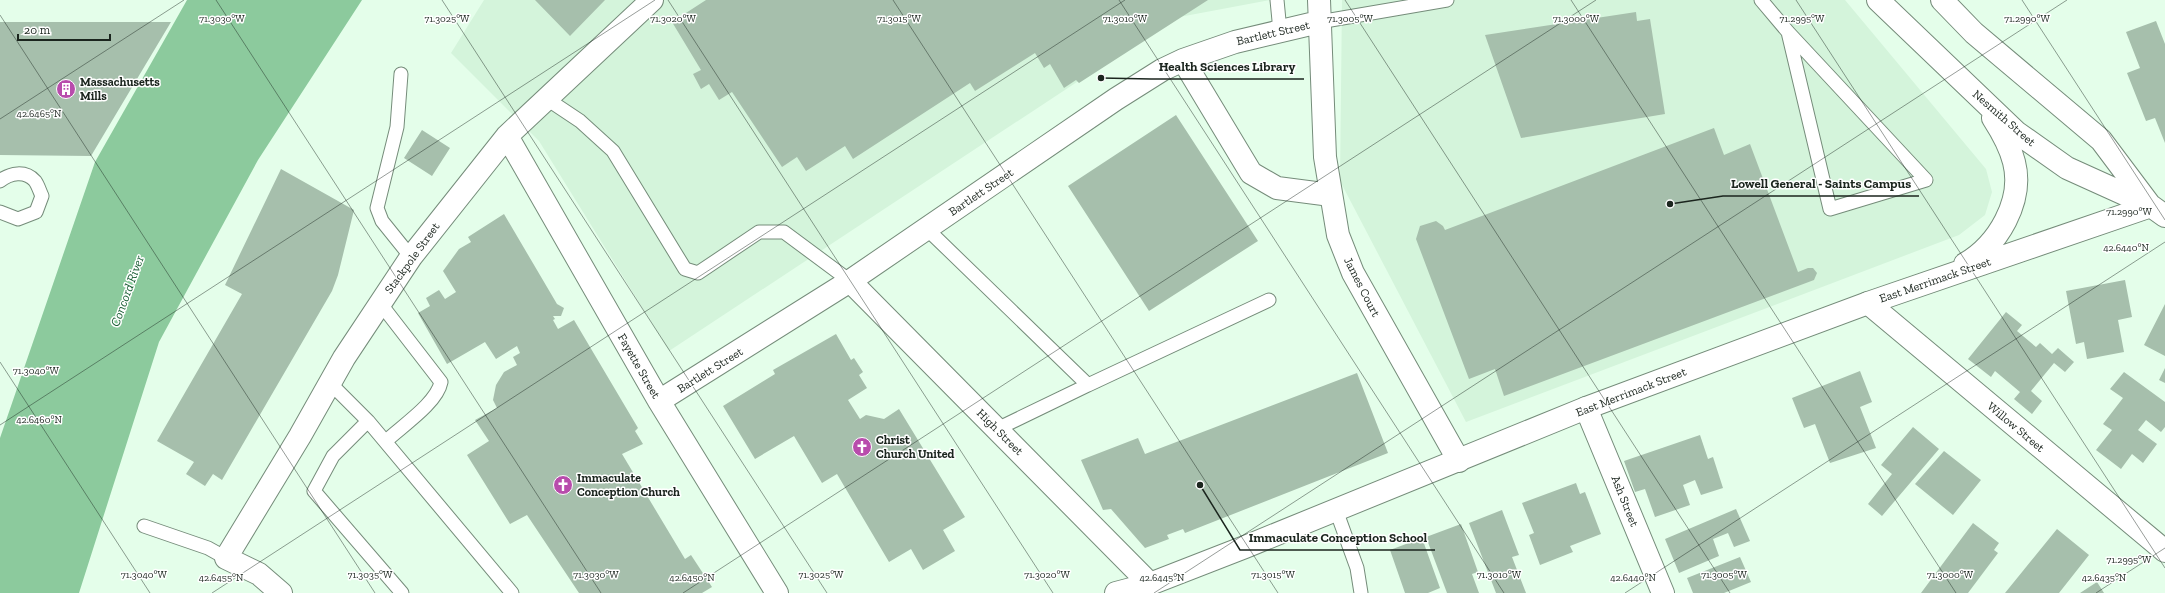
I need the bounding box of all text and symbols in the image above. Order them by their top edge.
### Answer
text: 71.3030°W [199,13,245,25]
text: 71.3025°W [425,13,470,25]
text: 71.3020°W [650,13,696,25]
text: 71.3015°W [877,13,921,25]
text: 71.3010°W [1103,13,1148,25]
text: 71.3005°W [1327,13,1373,25]
text: 71.3000°W [1553,13,1600,25]
text: 71.2995°W [1780,13,1825,25]
text: 71.2990°W [2004,13,2050,25]
scale bar [18,16,110,42]
street label: Bartlett Street [1235,18,1311,48]
text: 20 m [24,23,51,37]
callout: Health Sciences Library [1151,54,1304,79]
text: Health Sciences Library [1159,59,1295,74]
place label: Massachusetts Mills [80,75,160,103]
building icon: Massachusetts Mills [55,78,77,100]
street label: Nesmith Street [1970,87,2039,149]
text: 42.6465°N [17,108,62,120]
street label: Bartlett Street [946,165,1016,219]
callout: Lowell General - Saints Campus [1723,171,1919,196]
text: Lowell General - Saints Campus [1731,176,1911,191]
text: 71.2990°W [2106,206,2152,218]
street label: Stackpole Street [382,219,443,296]
text: 42.6440°N [2103,242,2149,254]
water label: Concord River [107,253,147,328]
street label: East Merrimack Street [1877,254,1993,306]
street label: James Court [1341,255,1383,320]
street label: Fayette Street [615,331,663,401]
street label: Bartlett Street [675,344,746,396]
street label: East Merrimack Street [1574,364,1689,419]
text: 71.3040°W [13,365,60,377]
street label: Willow Street [1985,399,2048,455]
street label: High Street [974,406,1027,459]
text: 42.6460°N [16,414,62,426]
place label: Christ Church United [876,433,954,461]
church icon: Christ Church United [851,436,873,458]
place label: Immaculate Conception Church [577,471,680,499]
street label: Ash Street [1608,473,1642,529]
church icon: Immaculate Conception Church [552,474,574,496]
callout: Immaculate Conception School [1240,525,1435,550]
text: Immaculate Conception School [1249,530,1428,545]
text: 71.2995°W [2107,554,2152,566]
text: 71.3040°W [121,569,168,581]
text: 71.3035°W [348,569,393,581]
text: 71.3030°W [573,569,619,581]
text: 71.3025°W [799,569,844,581]
text: 71.3020°W [1024,569,1070,581]
text: 71.3015°W [1251,569,1295,581]
text: 71.3010°W [1477,569,1522,581]
text: 71.3005°W [1701,569,1747,581]
text: 71.3000°W [1927,569,1974,581]
text: 42.6455°N [199,572,244,584]
text: 42.6450°N [669,572,715,584]
text: 42.6445°N [1139,572,1185,584]
text: 42.6440°N [1610,572,1656,584]
text: 42.6435°N [2082,572,2127,584]

